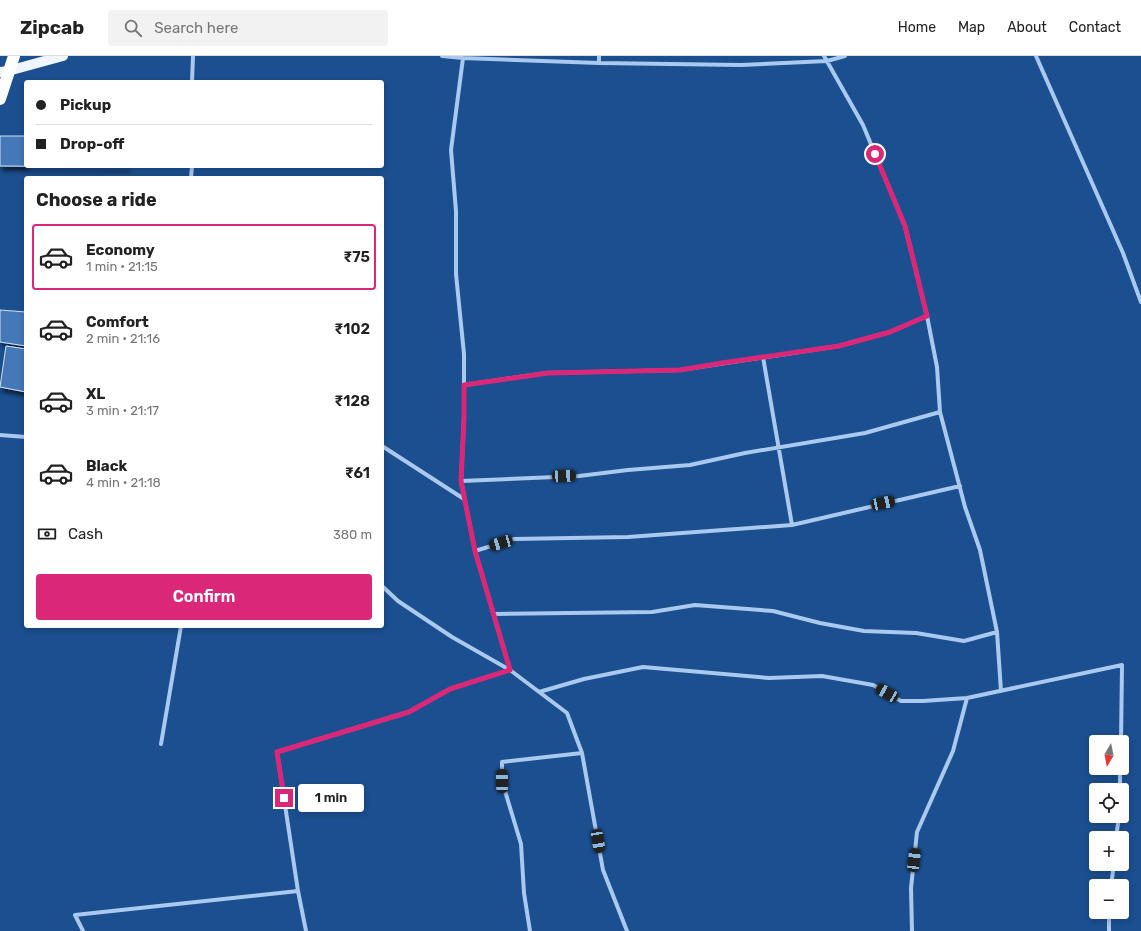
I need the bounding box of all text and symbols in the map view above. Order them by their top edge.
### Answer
search box [108,10,388,46]
text: Zipcab [20,16,84,39]
icon: search [122,17,144,39]
text: Search here [154,19,238,37]
text: Home [898,19,936,36]
text: Map [958,19,985,36]
text: About [1007,19,1047,36]
text: Contact [1069,19,1121,36]
text: Pickup [60,96,111,114]
text: Drop-off [60,135,124,153]
route start [866,145,884,163]
text: Choose a ride [36,189,157,211]
icon: car [38,239,74,275]
text: Economy [86,241,155,259]
text: ₹75 [343,248,370,266]
text: 1 min · 21:15 [86,259,158,274]
icon: car [38,311,74,347]
text: Comfort [86,313,149,331]
text: ₹102 [334,320,370,338]
text: 2 min · 21:16 [86,331,160,346]
icon: car [38,383,74,419]
text: XL [86,385,105,403]
text: ₹128 [334,392,370,410]
text: 3 min · 21:17 [86,403,159,418]
icon: car [38,455,74,491]
text: Black [86,457,127,475]
text: ₹61 [345,464,370,482]
car [552,469,576,483]
text: 4 min · 21:18 [86,475,161,490]
car [870,495,896,511]
icon: cash [36,523,58,545]
text: Cash [68,525,103,543]
text: 380 m [333,527,372,542]
car [488,534,514,552]
button: Confirm [36,574,372,620]
car [874,682,900,704]
north arrow [1089,735,1129,775]
map controls [1089,735,1129,919]
car [496,769,508,793]
button: locate [1089,783,1129,823]
callout: 1 min [298,784,364,812]
route end [275,789,293,807]
text: 1 min [315,790,347,805]
car [590,828,606,854]
button: + [1089,831,1129,871]
car [907,847,921,873]
button: − [1089,879,1129,919]

